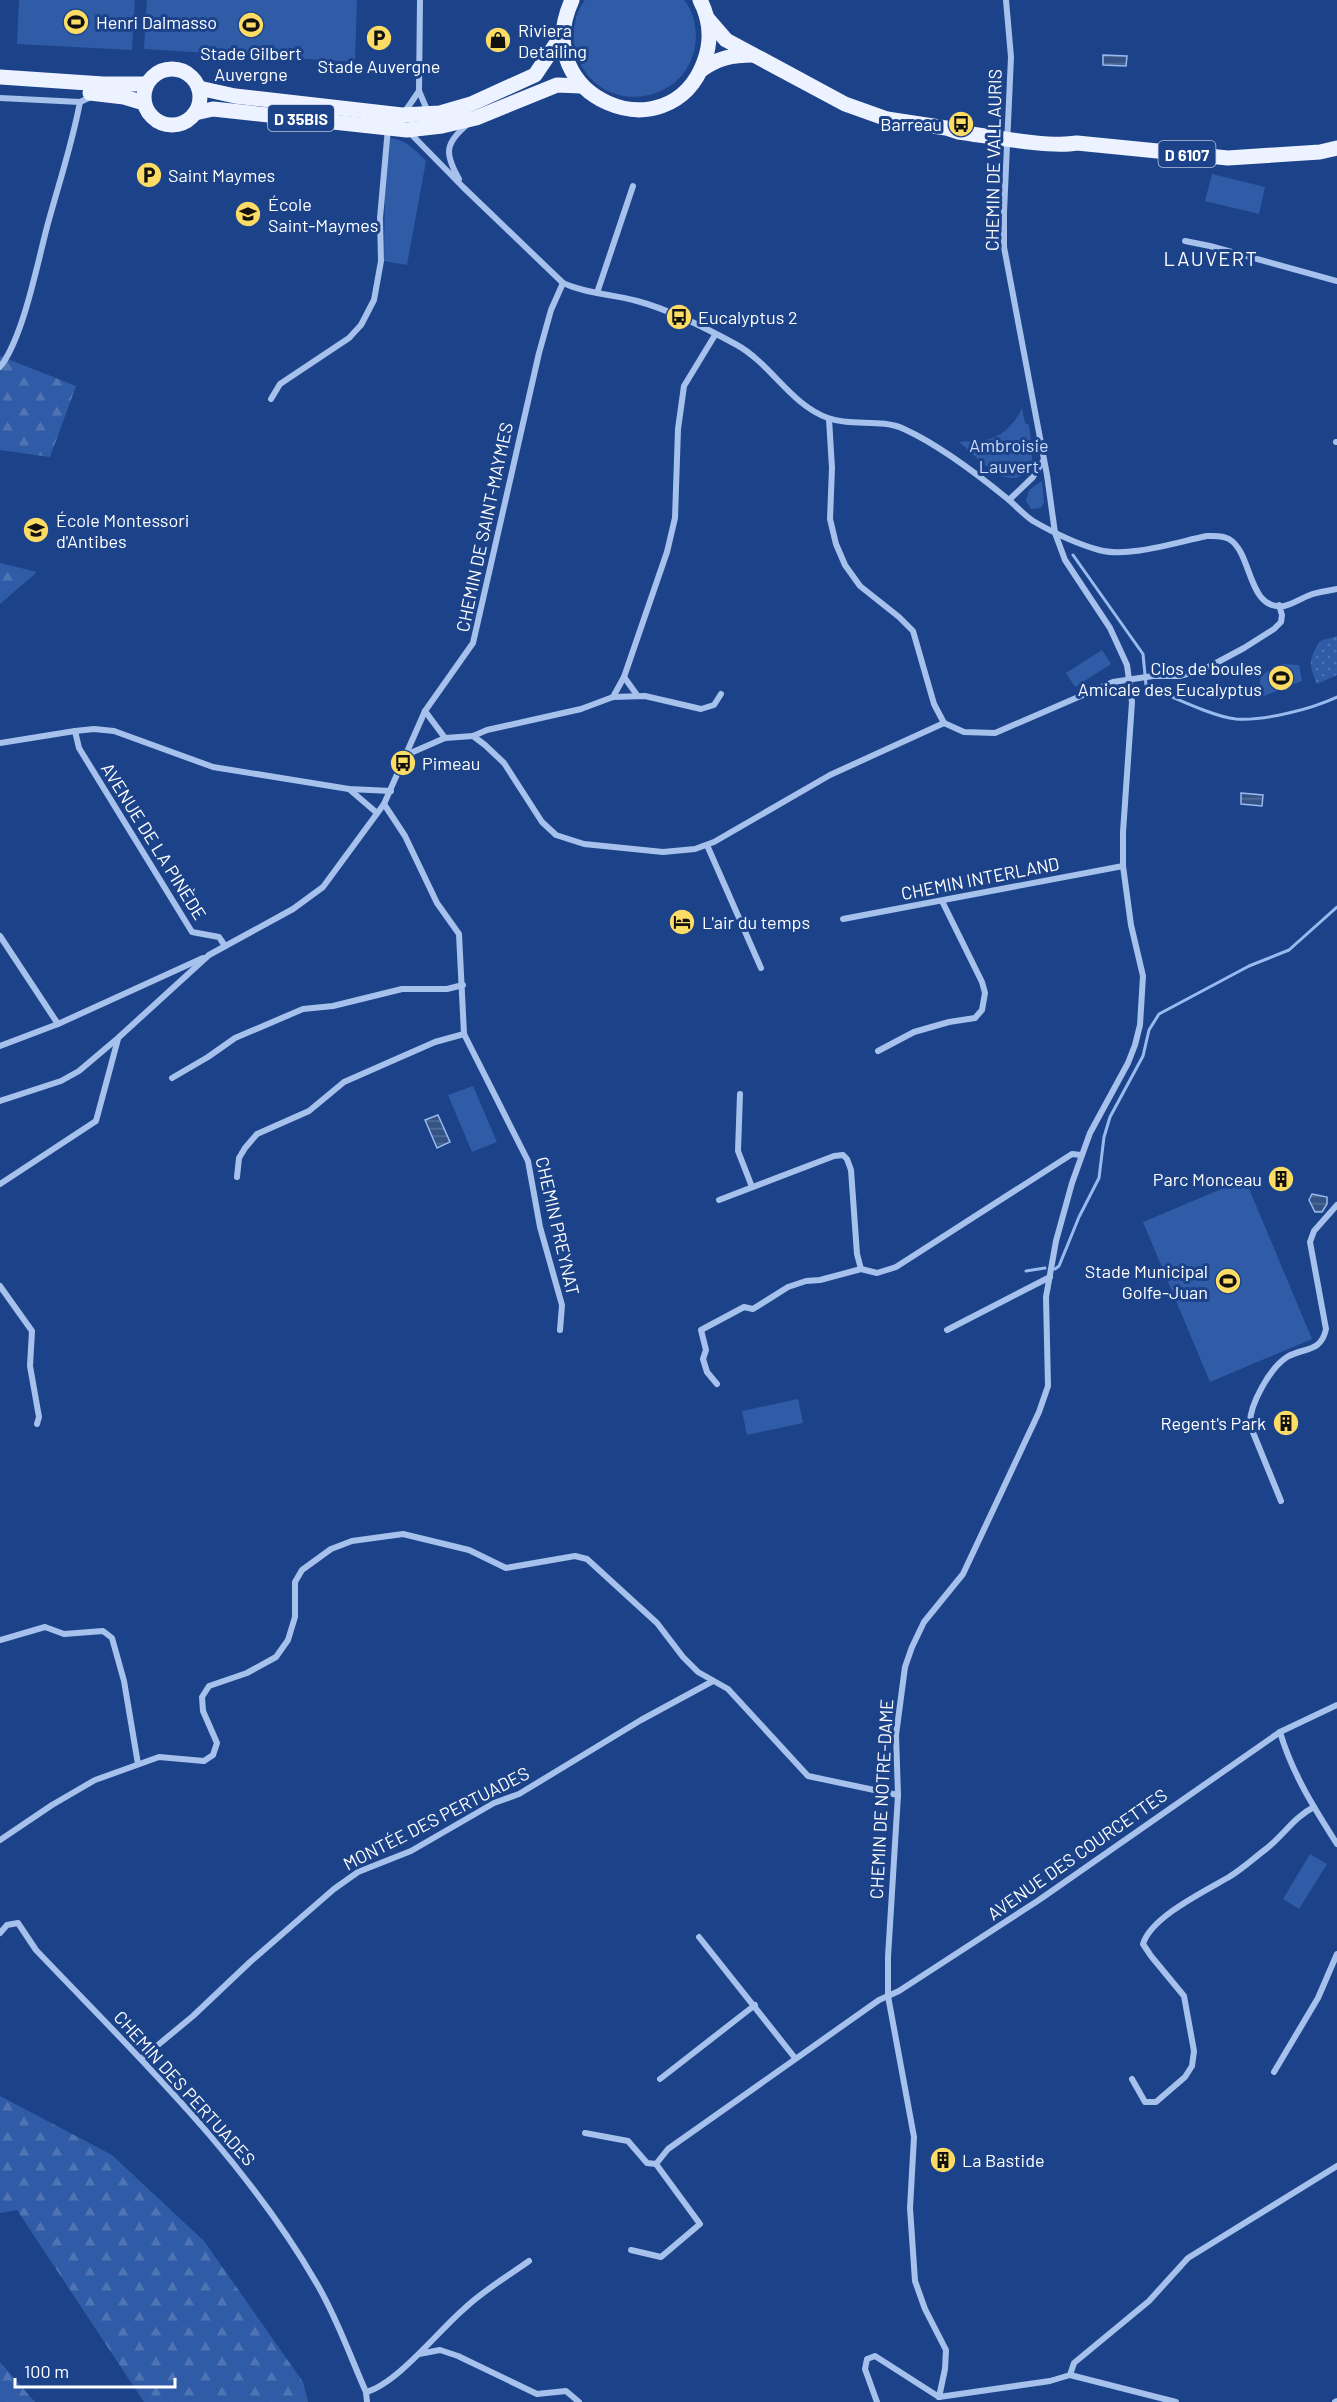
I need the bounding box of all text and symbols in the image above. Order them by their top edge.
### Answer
sports icon: Henri Dalmasso [61,7,91,37]
sports icon: Stade Gilbert Auvergne [236,10,266,40]
place label: Henri Dalmasso [96,11,217,33]
place label: Riviera Detailing [518,19,587,62]
parking icon: Stade Auvergne [364,23,394,53]
shop icon: Riviera Detailing [483,25,513,55]
place label: Stade Gilbert Auvergne [200,42,302,85]
place label: Stade Auvergne [318,55,440,77]
street label: CHEMIN DE VALLAURIS [980,69,1006,251]
road number: D 35BIS [268,105,334,131]
bus stop icon: Barreau [946,109,976,139]
place label: Barreau [880,113,942,135]
road number: D 6107 [1158,141,1216,167]
parking icon: Saint Maymes [134,160,164,190]
place label: Saint Maymes [168,164,275,186]
place label: École Saint-Maymes [268,193,378,236]
school or university icon: École Saint-Maymes [233,199,263,229]
district label: LAUVERT [1164,246,1258,270]
bus stop icon: Eucalyptus 2 [664,302,694,332]
place label: Eucalyptus 2 [698,306,798,328]
street label: CHEMIN DE SAINT-MAYMES [451,420,517,634]
park label: Ambroisie Lauvert [969,434,1049,477]
place label: École Montessori d'Antibes [56,509,189,552]
school or university icon: École Montessori d'Antibes [21,515,51,545]
place label: Clos de boules Amicale des Eucalyptus [1078,657,1262,700]
sports icon: Clos de boules Amicale des Eucalyptus [1266,663,1296,693]
bus stop icon: Pimeau [388,748,418,778]
place label: Pimeau [422,752,480,774]
street label: AVENUE DE LA PINÈDE [97,758,211,924]
street label: CHEMIN INTERLAND [899,852,1061,904]
hotel icon: L'air du temps [667,907,697,937]
place label: L'air du temps [702,911,810,933]
street label: CHEMIN PREYNAT [531,1155,585,1297]
building icon: Parc Monceau [1266,1164,1296,1194]
place label: Parc Monceau [1153,1168,1262,1190]
place label: Stade Municipal Golfe-Juan [1085,1260,1208,1303]
sports icon: Stade Municipal Golfe-Juan [1213,1266,1243,1296]
building icon: Regent's Park [1271,1408,1301,1438]
place label: Regent's Park [1160,1412,1266,1434]
street label: CHEMIN DE NOTRE-DAME [865,1698,897,1900]
street label: MONTÉE DES PERTUADES [339,1761,533,1875]
street label: AVENUE DES COURCETTES [983,1784,1171,1924]
street label: CHEMIN DES PERTUADES [110,2006,260,2170]
building icon: La Bastide [928,2145,958,2175]
place label: La Bastide [962,2149,1045,2171]
scale bar [15,2351,176,2389]
text: 100 m [24,2360,69,2382]

